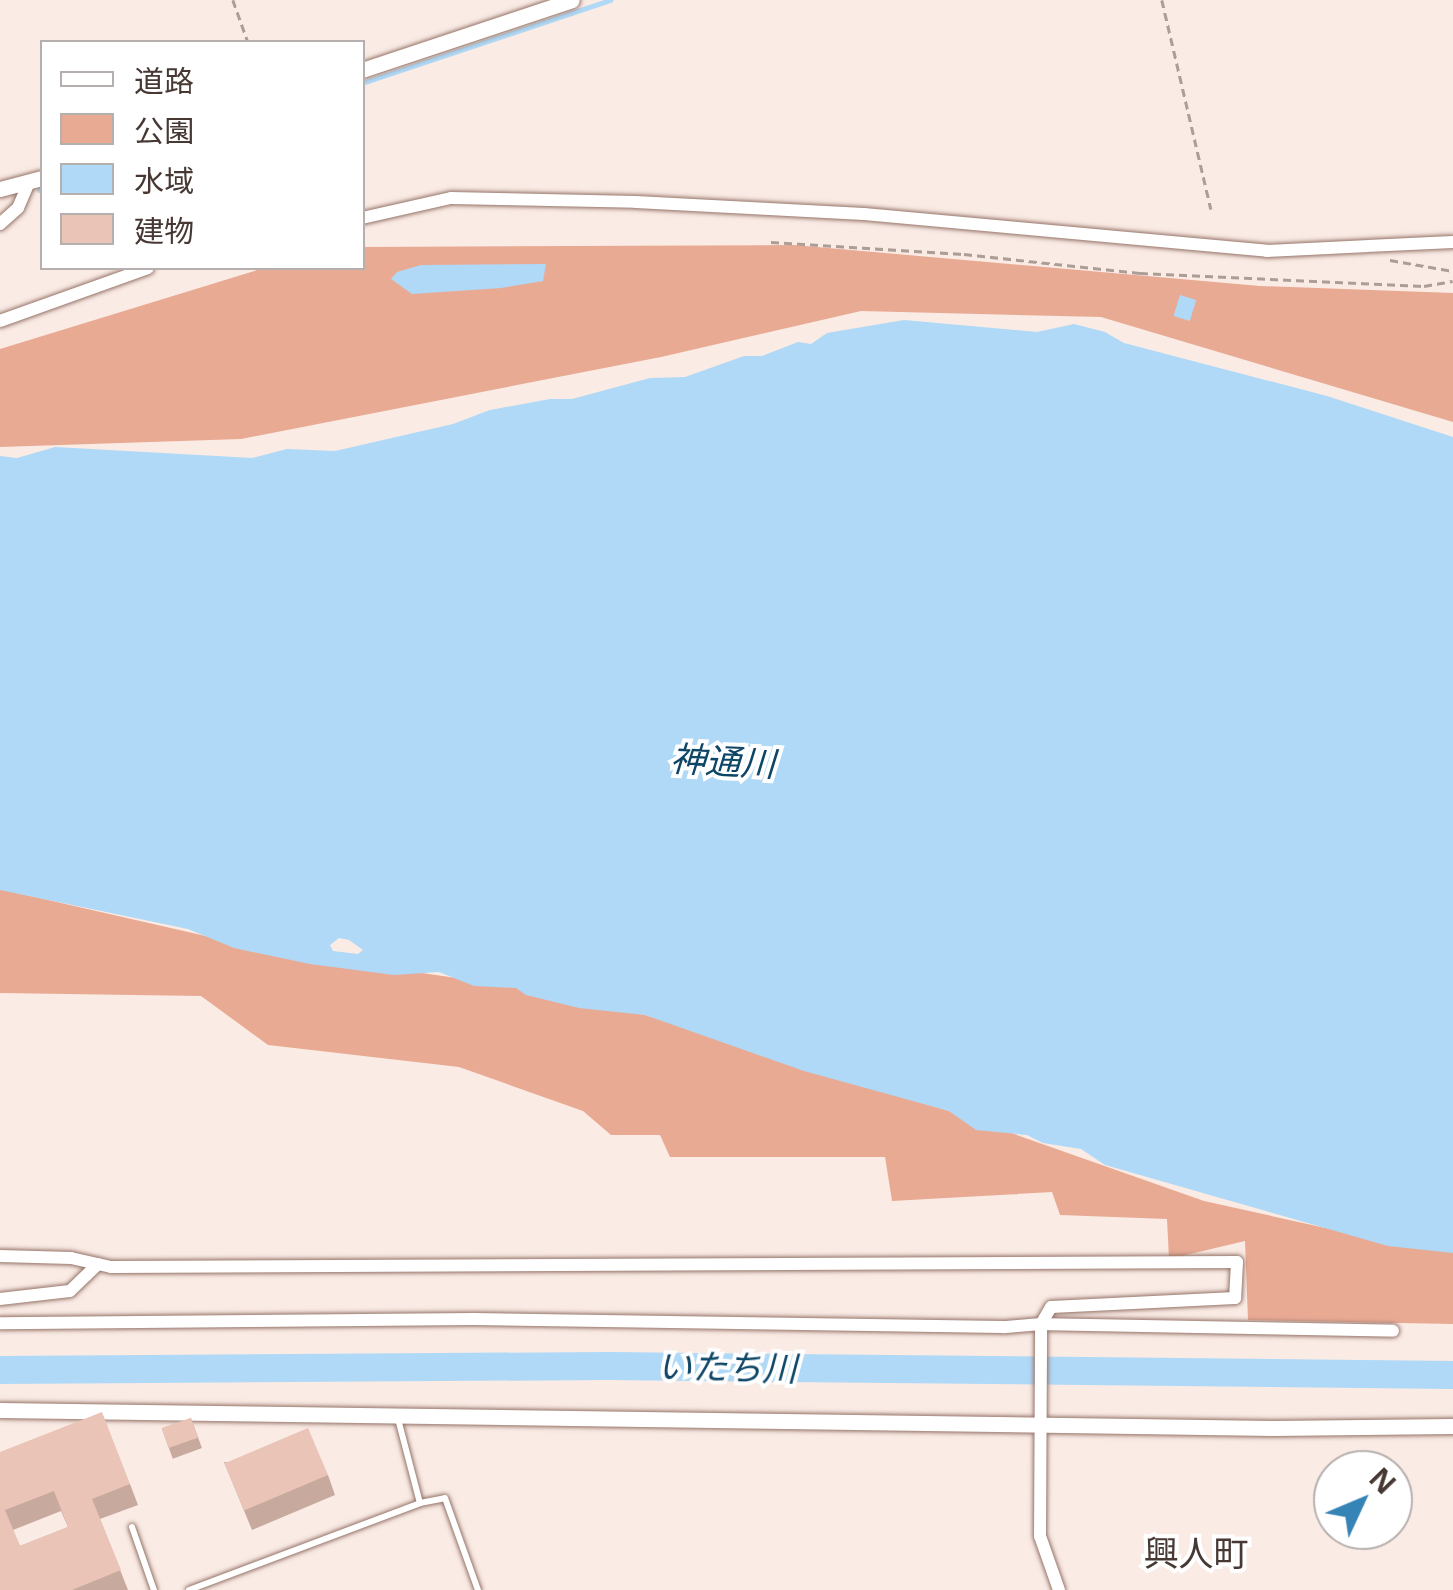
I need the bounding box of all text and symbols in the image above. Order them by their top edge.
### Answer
legend [40,40,365,270]
text: 道路 [134,60,194,101]
text: 公園 [134,110,194,151]
text: 水域 [134,160,194,201]
text: 建物 [134,210,194,251]
water label: 神通川 [669,737,777,785]
water label: いたち川 [657,1345,797,1389]
north arrow [1313,1450,1413,1550]
text: N [1362,1459,1405,1502]
district label: 興人町 [1144,1532,1248,1574]

